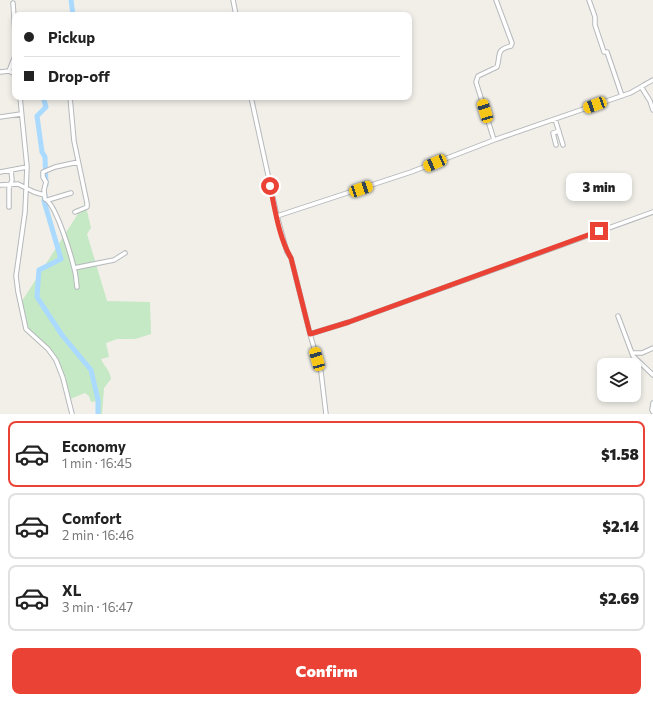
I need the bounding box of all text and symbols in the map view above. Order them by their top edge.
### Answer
text: Pickup [48,28,95,46]
text: Drop-off [48,67,110,85]
car [582,95,608,115]
car [476,98,494,124]
car [422,153,448,173]
callout: 3 min [566,173,632,201]
route start [261,177,279,195]
car [348,179,374,199]
text: 3 min [583,179,615,195]
route end [590,222,608,240]
car [308,346,326,372]
map controls [597,358,641,402]
button: layers [597,358,641,402]
icon: car [14,436,50,472]
text: Economy [62,437,126,455]
text: $1.58 [601,445,639,463]
text: 1 min · 16:45 [62,455,132,471]
icon: car [14,508,50,544]
text: Comfort [62,509,122,527]
text: $2.14 [602,517,639,535]
text: 2 min · 16:46 [62,527,134,543]
icon: car [14,580,50,616]
text: XL [62,581,81,599]
text: $2.69 [599,589,639,607]
text: 3 min · 16:47 [62,599,133,615]
button: Confirm [12,648,641,694]

